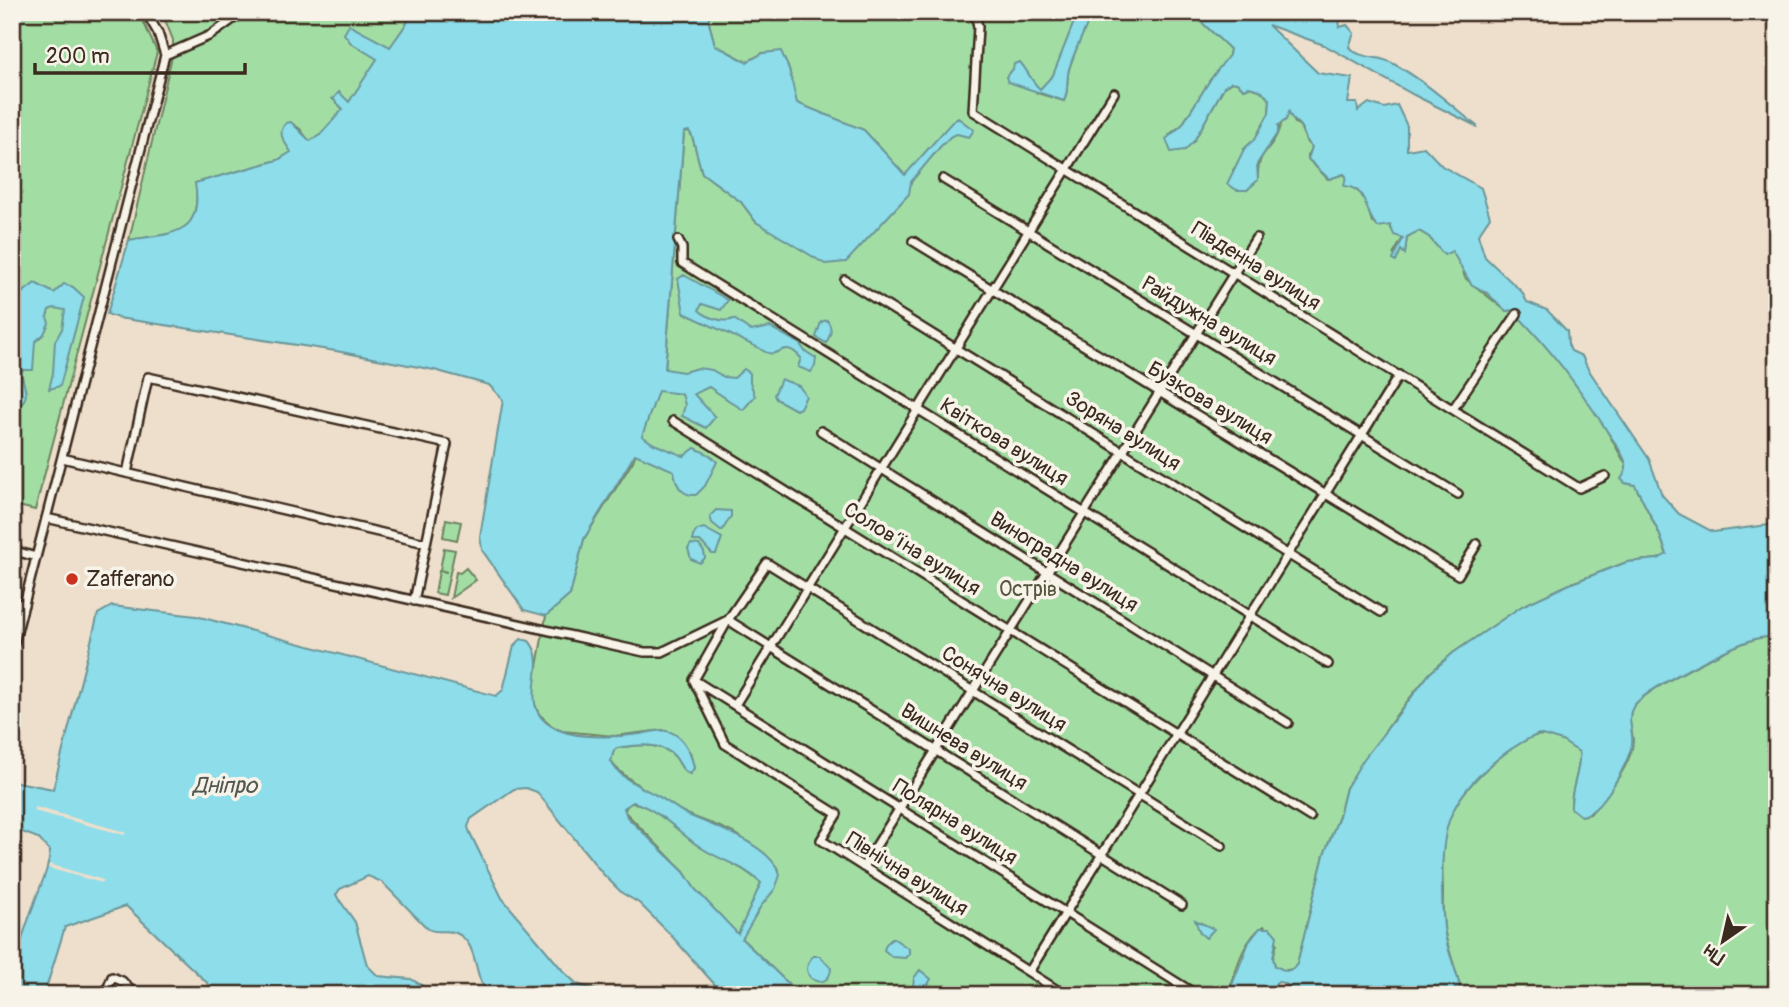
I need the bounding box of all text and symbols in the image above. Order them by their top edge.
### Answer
scale bar [35,32,245,76]
text: 200 m [46,43,110,70]
street label: Південна вулиця [1186,215,1326,317]
street label: Райдужна вулиця [1137,270,1281,372]
street label: Бузкова вулиця [1143,355,1277,451]
street label: Зоряна вулиця [1060,385,1186,477]
street label: Квіткова вулиця [935,392,1073,492]
street label: Соловʼїна вулиця [839,496,985,602]
street label: Виноградна вулиця [985,506,1143,618]
place label: Zafferano [86,566,174,593]
marker: Zafferano [64,571,80,587]
park label: Острів [999,576,1057,603]
street label: Сонячна вулиця [936,640,1072,738]
street label: Вишнева вулиця [896,697,1032,797]
water label: Дніпро [192,771,259,800]
street label: Полярна вулиця [888,773,1022,871]
street label: Північна вулиця [841,826,973,922]
north arrow [1688,906,1758,976]
text: Пн [1699,938,1729,970]

